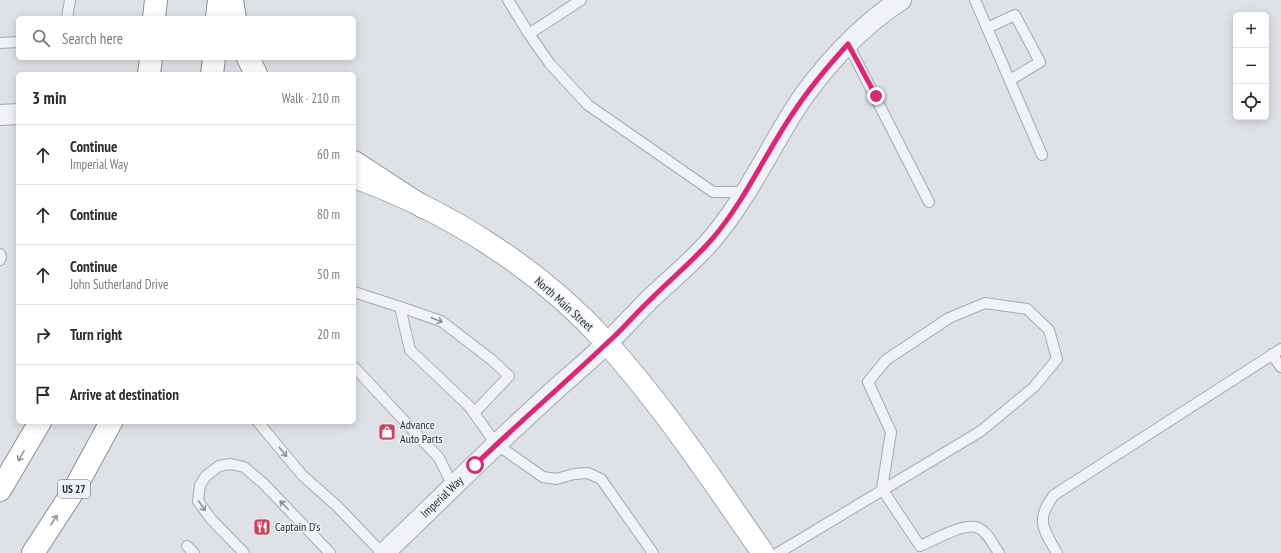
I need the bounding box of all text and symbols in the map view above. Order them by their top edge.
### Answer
map controls [1233,12,1269,120]
button: + [1233,12,1269,48]
search box [16,16,356,60]
icon: search [30,27,52,49]
text: Search here [62,29,123,48]
button: − [1233,48,1269,84]
button: locate [1233,84,1269,120]
text: 3 min [32,87,66,109]
route end [867,87,885,105]
text: Walk · 210 m [282,90,340,107]
text: Continue [70,137,117,156]
icon: ahead [32,144,54,166]
text: 60 m [317,146,340,163]
text: Imperial Way [70,156,128,173]
icon: ahead [32,204,54,226]
text: Continue [70,205,117,224]
text: 80 m [317,206,340,223]
text: Continue [70,257,117,276]
icon: ahead [32,264,54,286]
text: 50 m [317,266,340,283]
street label: North Main Street [532,273,597,334]
text: John Sutherland Drive [70,276,168,293]
one-way arrow [430,316,442,324]
icon: right [32,324,54,346]
text: Turn right [70,325,122,344]
text: 20 m [317,326,340,343]
icon: arrive [32,384,54,406]
text: Arrive at destination [70,385,179,404]
place label: Advance Auto Parts [400,417,443,446]
shop icon: Advance Auto Parts [377,422,397,442]
one-way arrow [279,447,287,458]
one-way arrow [16,450,24,462]
route start [466,456,484,474]
street label: Imperial Way [417,472,466,521]
road number: US 27 [58,480,90,498]
one-way arrow [198,500,206,511]
one-way arrow [279,500,289,510]
one-way arrow [50,515,59,526]
restaurant icon: Captain D's [252,517,272,537]
place label: Captain D's [275,519,320,534]

